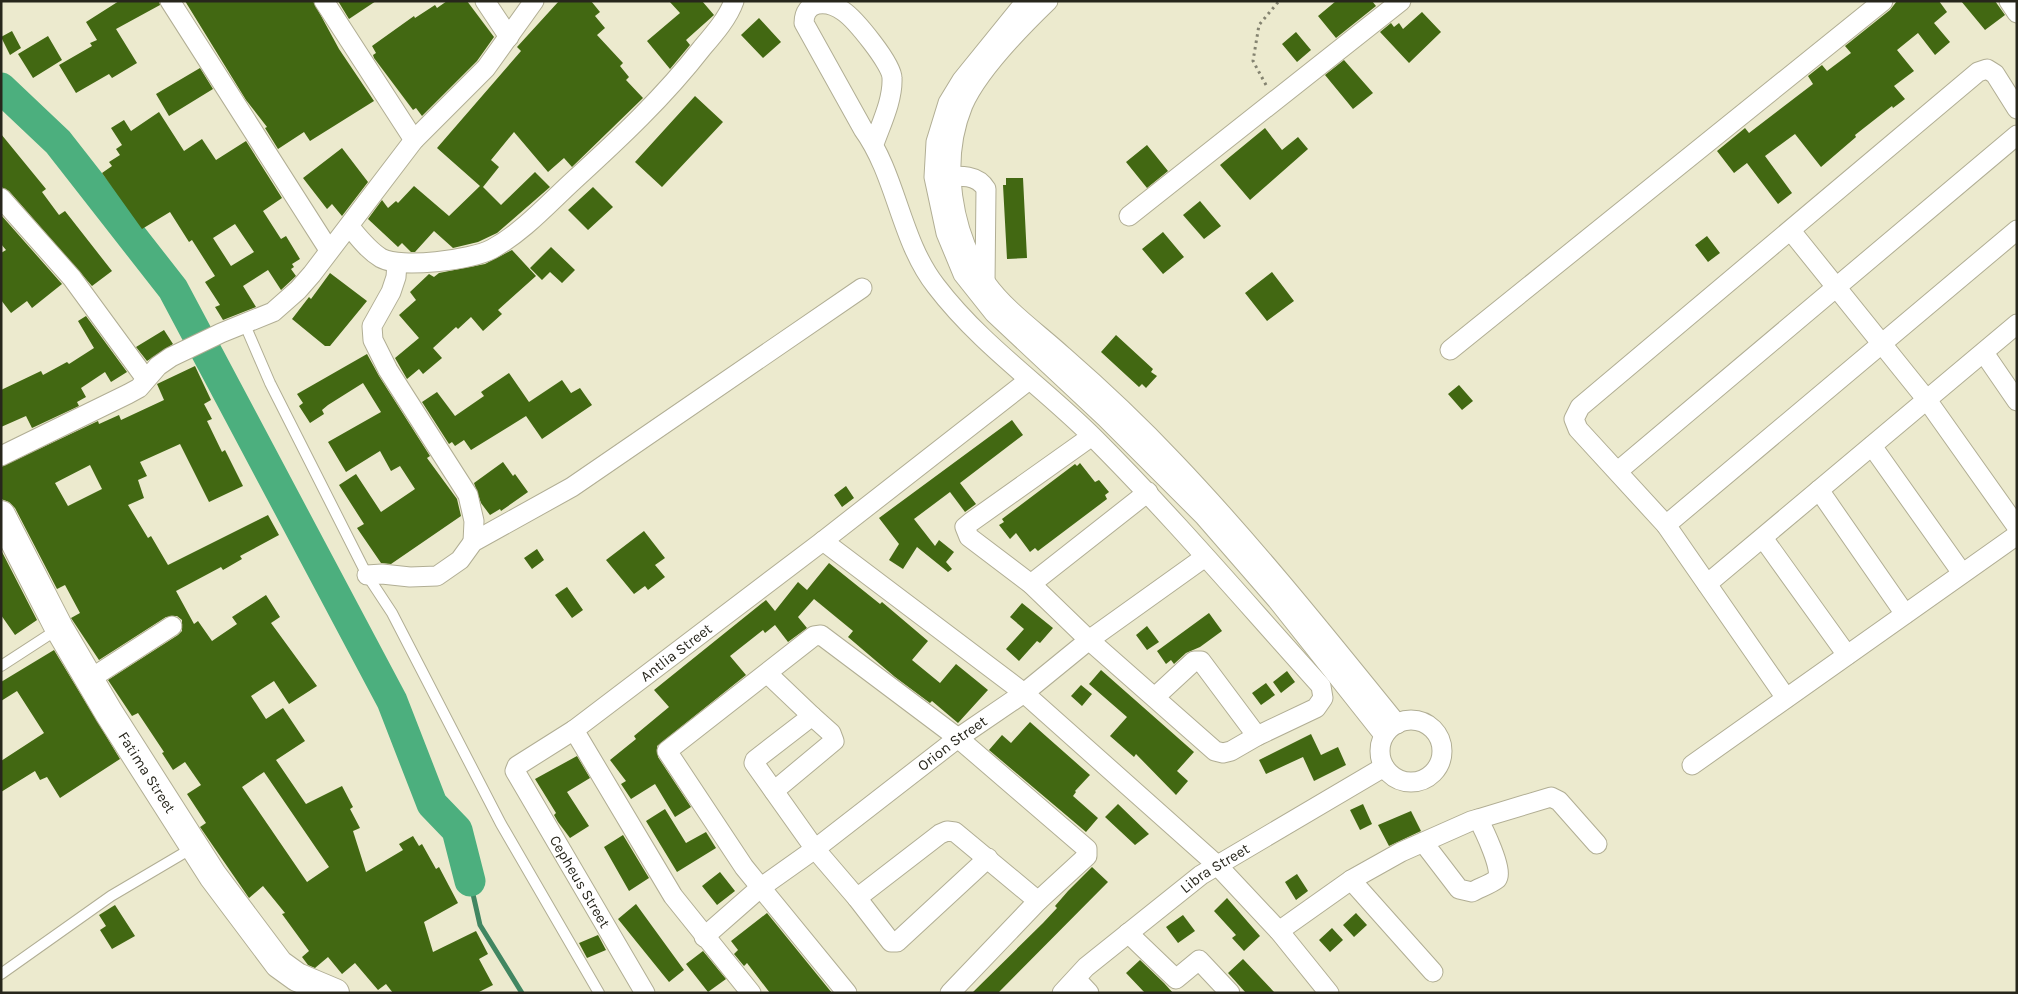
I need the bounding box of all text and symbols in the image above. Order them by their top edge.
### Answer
street label: Antlia Street [637,619,716,685]
street label: Orion Street [914,712,991,775]
street label: Fatima Street [114,728,180,817]
street label: Cepheus Street [546,832,614,931]
street label: Libra Street [1177,839,1253,897]

